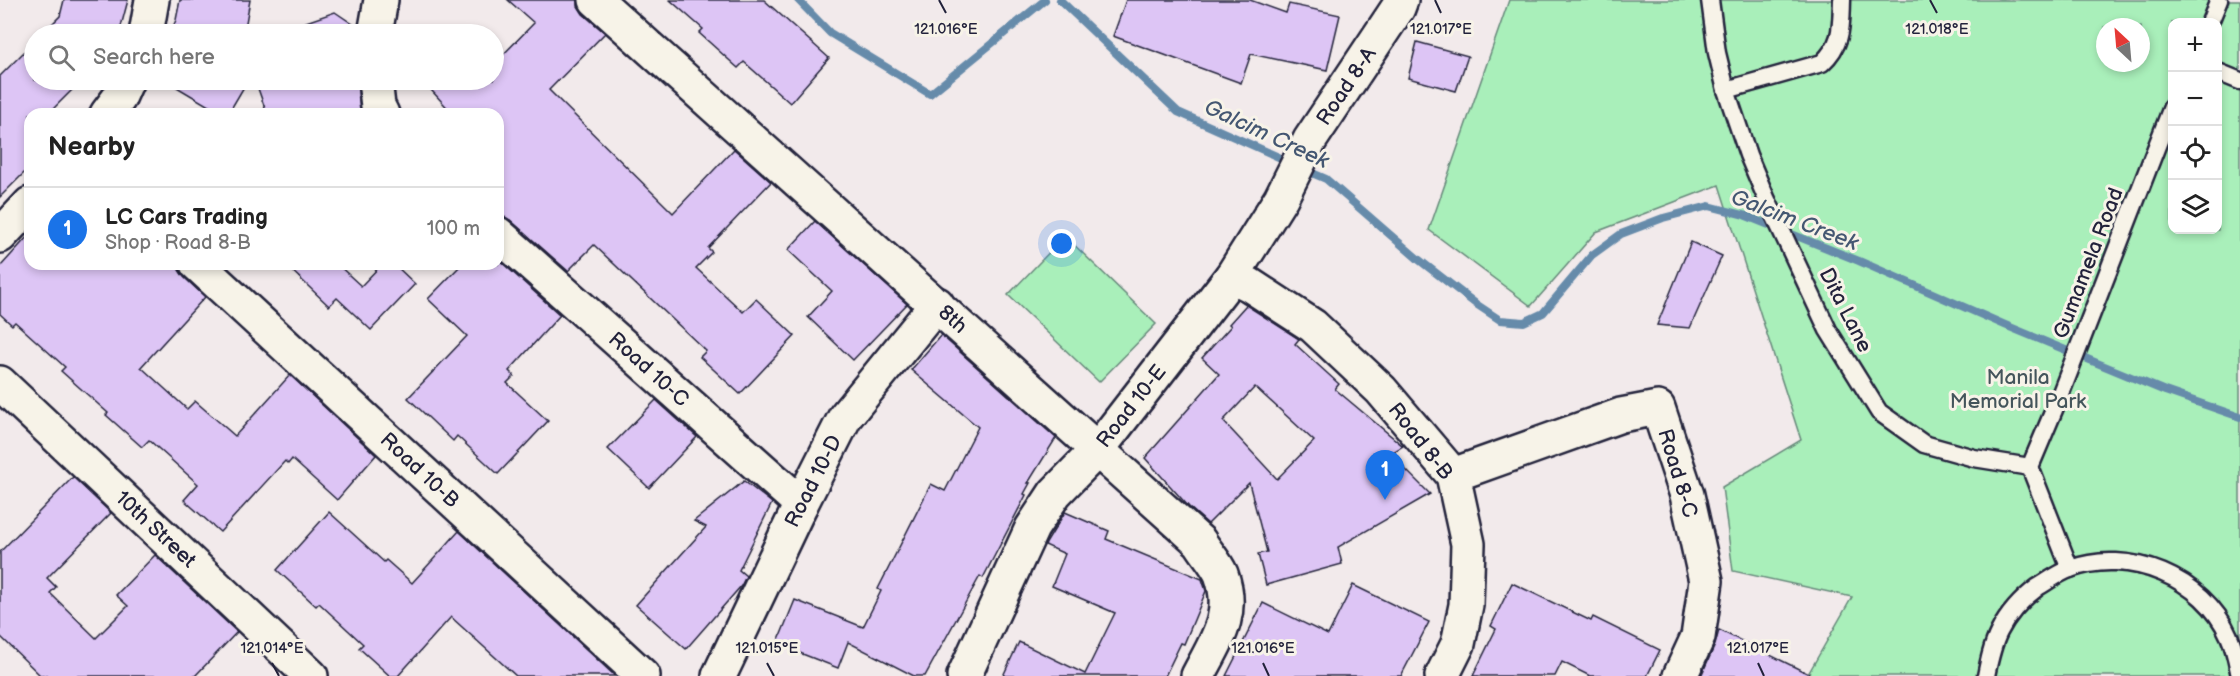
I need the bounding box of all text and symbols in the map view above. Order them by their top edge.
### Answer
north arrow [2096,18,2150,72]
map controls [2168,18,2222,234]
button: + [2168,18,2222,72]
text: 121.016°E [914,20,978,39]
text: 121.017°E [1410,20,1472,39]
text: 121.018°E [1905,20,1969,39]
search box [24,24,504,90]
icon: search [45,41,78,74]
street label: Road 8-A [1311,42,1382,130]
text: Search here [93,44,215,71]
button: − [2168,72,2222,126]
water label: Galcim Creek [1200,94,1334,175]
button: locate [2168,126,2222,180]
text: Nearby [48,132,135,163]
button: layers [2168,180,2222,234]
water label: Galcim Creek [1727,184,1863,257]
street label: Gumamela Road [2048,184,2129,342]
text: LC Cars Trading [105,204,268,231]
text: 1 [63,217,72,241]
text: 100 m [427,217,480,241]
your location [1047,229,1076,258]
text: Shop · Road 8-B [105,231,251,255]
street label: Dita Lane [1814,264,1877,357]
street label: 8th [933,300,972,339]
street label: Road 10-C [603,327,694,412]
street label: Road 10-E [1091,360,1172,453]
park label: Manila Memorial Park [1950,365,2087,414]
street label: Road 8-B [1383,398,1458,485]
street label: Road 8-C [1652,426,1703,521]
street label: Road 10-B [375,427,464,513]
street label: Road 10-D [780,431,847,531]
pin: 1 [1366,450,1404,500]
street label: 10th Street [110,486,202,573]
text: 121.014°E [240,639,304,658]
text: 121.015°E [736,639,799,658]
text: 121.016°E [1231,639,1295,658]
text: 121.017°E [1727,639,1789,658]

